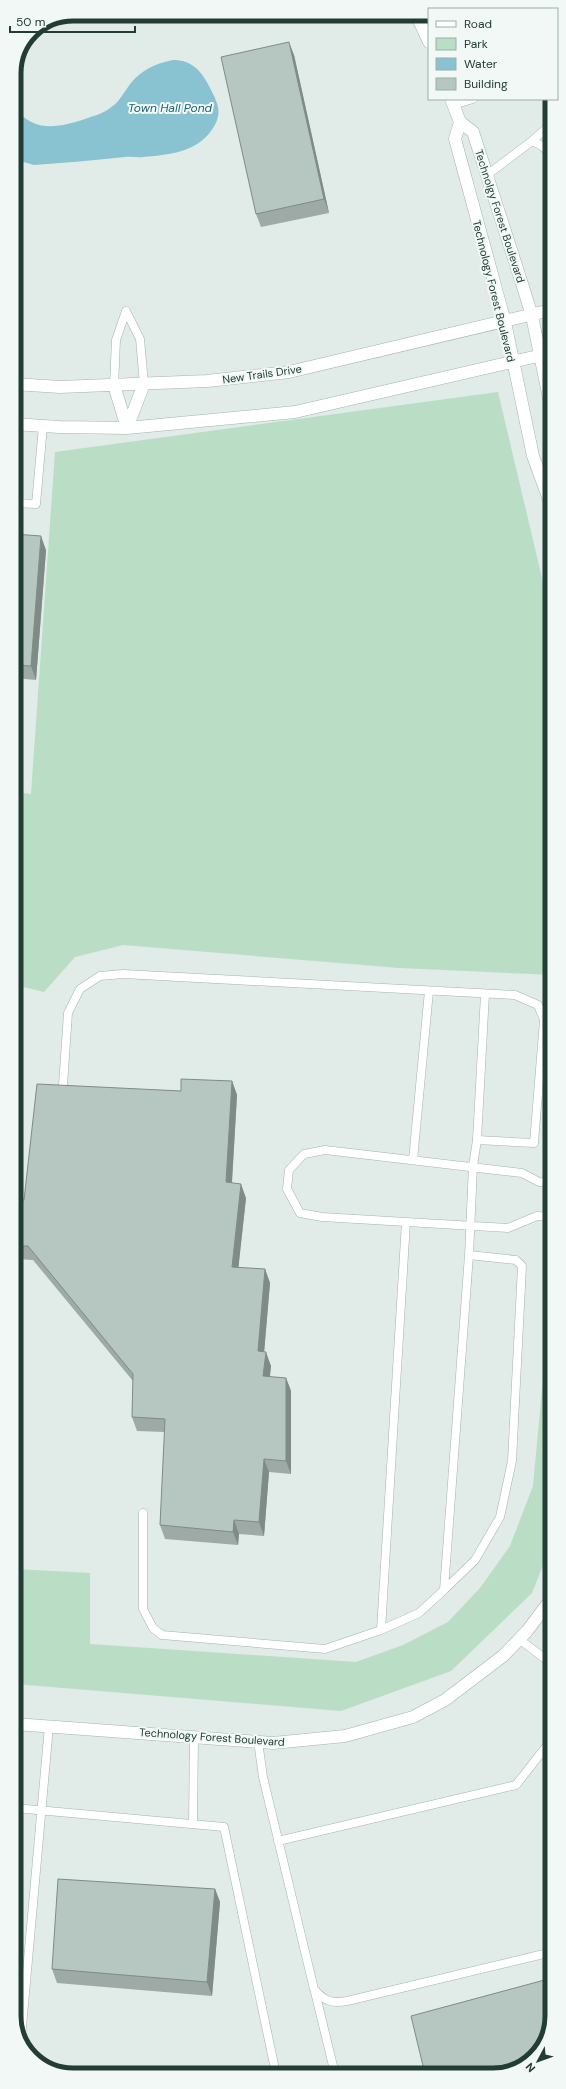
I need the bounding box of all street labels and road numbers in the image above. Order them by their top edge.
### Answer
street label: Technolgy Forest Boulevard [472,147,528,285]
street label: Technology Forest Boulevard [470,219,518,364]
street label: New Trails Drive [221,361,303,387]
street label: Technology Forest Boulevard [139,1725,285,1749]

